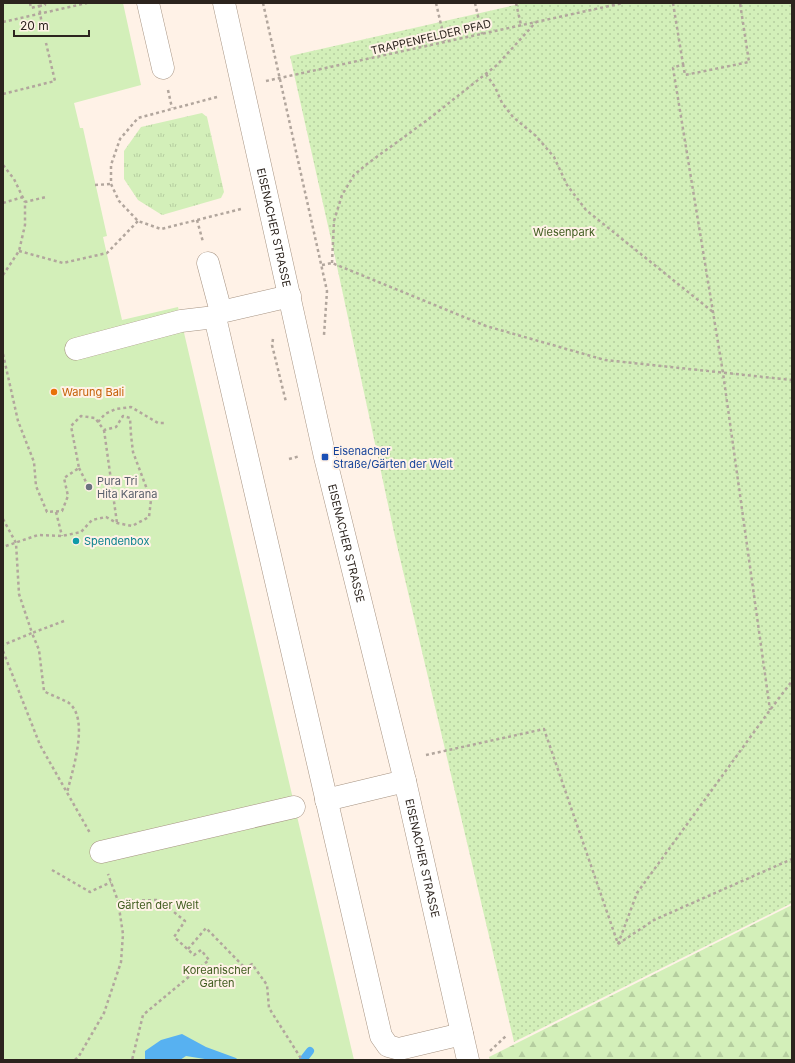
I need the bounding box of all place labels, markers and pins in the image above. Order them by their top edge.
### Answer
place label: Warung Bali [62,385,124,399]
marker: Warung Bali [49,387,59,397]
place label: Eisenacher Straße/Gärten der Welt [333,444,453,471]
marker: Eisenacher Straße/Gärten der Welt [320,452,330,462]
place label: Pura Tri Hita Karana [97,474,157,501]
marker: Pura Tri Hita Karana [84,482,94,492]
place label: Spendenbox [84,534,149,548]
marker: Spendenbox [71,536,81,546]

